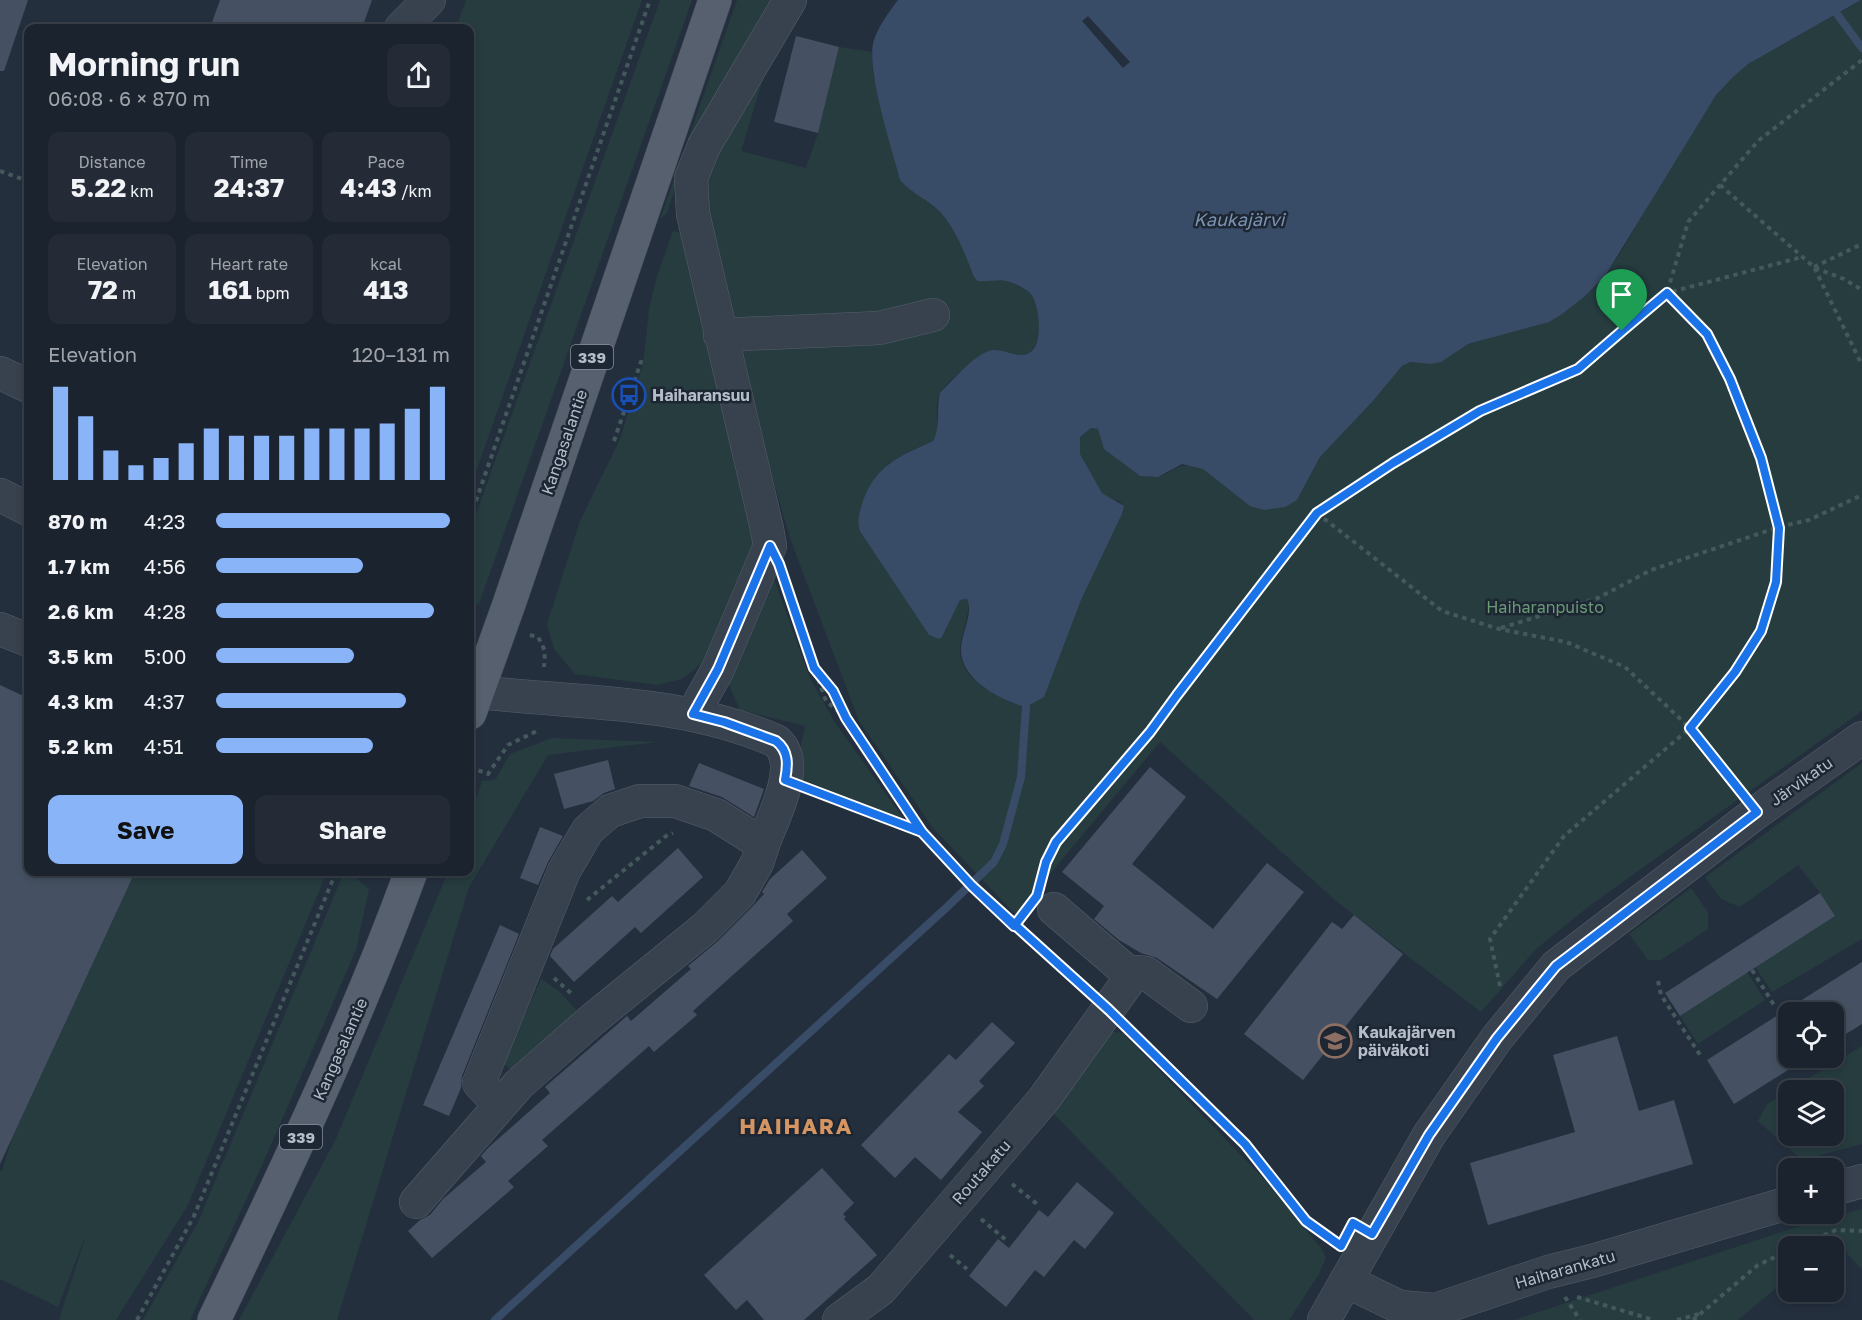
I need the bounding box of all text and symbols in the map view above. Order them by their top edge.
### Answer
text: Morning run [48,44,240,83]
button: share [387,44,450,107]
text: 06:08 · 6 × 870 m [48,86,210,110]
text: Distance [78,152,146,172]
text: Time [230,152,268,172]
text: Pace [367,152,405,172]
text: 5.22 [70,172,126,203]
text: 24:37 [214,172,284,203]
text: 4:43 [340,172,397,203]
text: km [126,181,154,201]
text: /km [397,181,432,201]
water label: Kaukajärvi [1194,208,1287,230]
text: Elevation [76,254,148,274]
text: Heart rate [210,254,288,274]
text: kcal [370,254,402,274]
pin [1596,269,1647,331]
text: 72 [88,274,118,305]
text: 161 [208,274,252,305]
text: 413 [363,274,409,305]
icon: arrive [1605,278,1638,311]
text: m [118,283,136,303]
text: bpm [252,283,290,303]
text: Elevation [48,342,137,366]
text: 120–131 m [352,342,450,366]
road number: 339 [571,345,613,369]
bus stop icon: Haiharansuu [611,377,647,413]
place label: Haiharansuu [652,385,750,405]
street label: Kangasalantie [537,387,591,497]
text: 870 m [48,509,107,533]
text: 4:23 [144,509,186,533]
text: 1.7 km [48,554,110,578]
text: 4:56 [144,554,186,578]
park label: Haiharanpuisto [1486,597,1604,617]
text: 2.6 km [48,599,113,623]
text: 4:28 [144,599,186,623]
text: 3.5 km [48,644,113,668]
text: 5:00 [144,644,186,668]
text: 4.3 km [48,689,113,713]
text: 4:37 [144,689,185,713]
text: 5.2 km [48,734,113,758]
text: 4:51 [144,734,184,758]
street label: Järvikatu [1766,752,1836,810]
button: Save [48,795,243,864]
button: Share [255,795,450,864]
street label: Kangasalantie [309,995,371,1103]
map controls [1778,1002,1844,1302]
button: locate [1778,1002,1844,1068]
place label: Kaukajärven päiväkoti [1358,1022,1455,1060]
school or university icon: Kaukajärven päiväkoti [1317,1023,1353,1059]
button: layers [1778,1080,1844,1146]
district label: HAIHARA [739,1112,853,1139]
road number: 339 [280,1125,322,1149]
street label: Routakatu [947,1136,1015,1208]
button: + [1778,1158,1844,1224]
button: − [1778,1236,1844,1302]
street label: Haiharankatu [1513,1245,1617,1293]

